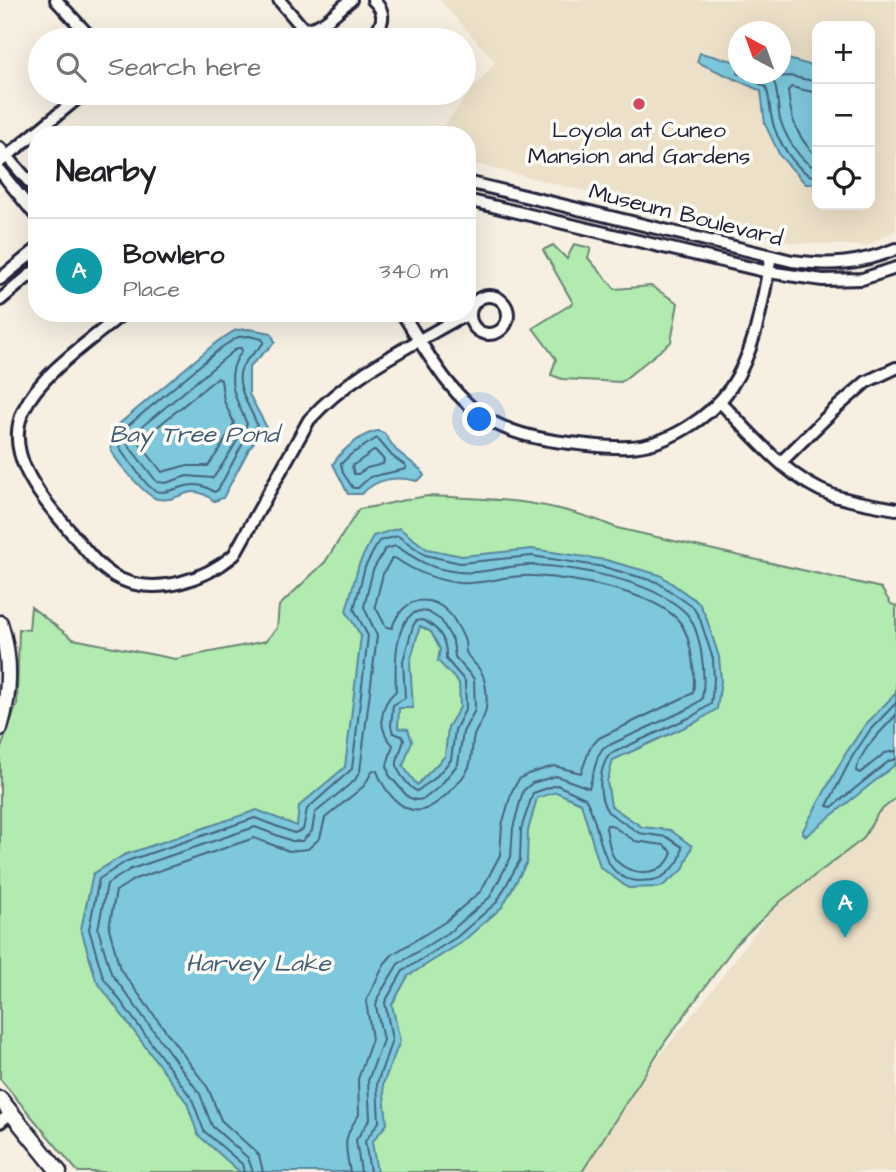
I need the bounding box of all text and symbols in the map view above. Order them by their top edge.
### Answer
north arrow [728,21,791,84]
map controls [812,21,875,210]
button: + [812,21,875,84]
search box [28,28,476,105]
icon: search [52,48,90,86]
text: Search here [108,49,261,85]
button: − [812,84,875,147]
marker: Loyola at Cuneo Mansion and Gardens [631,96,647,112]
place label: Loyola at Cuneo Mansion and Gardens [528,114,750,172]
button: locate [812,147,875,210]
text: Nearby [56,151,156,193]
street label: Museum Boulevard [586,175,786,255]
text: Bowlero [123,237,224,273]
text: A [72,255,86,287]
text: 340 m [379,255,448,287]
text: Place [123,273,180,305]
your location [462,402,496,436]
water label: Bay Tree Pond [110,418,283,452]
pin: A [822,880,868,938]
water label: Harvey Lake [186,947,331,981]

